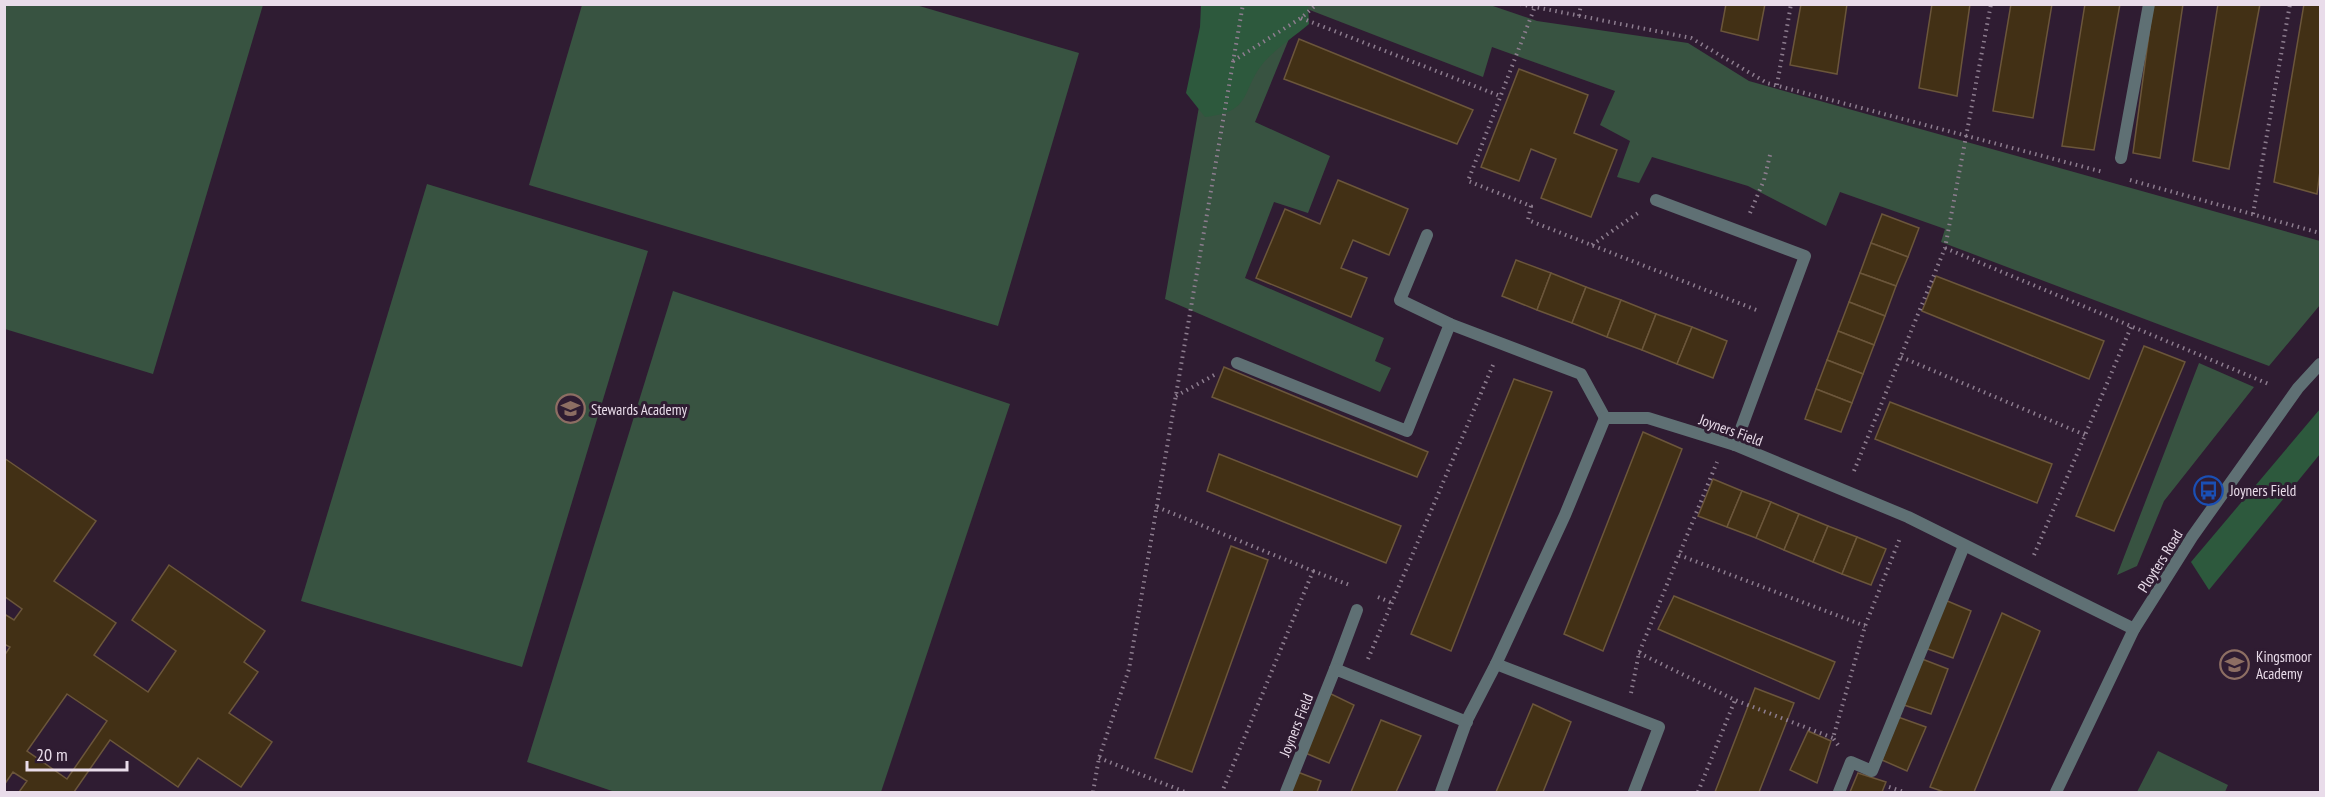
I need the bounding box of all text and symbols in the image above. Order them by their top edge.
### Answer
school or university icon: Stewards Academy [554,393,586,425]
place label: Stewards Academy [591,400,688,419]
street label: Joyners Field [1696,409,1765,450]
bus stop icon: Joyners Field [2193,474,2225,506]
place label: Joyners Field [2229,481,2296,500]
street label: Ployters Road [2133,526,2187,596]
place label: Kingsmoor Academy [2256,647,2313,683]
school or university icon: Kingsmoor Academy [2219,649,2251,681]
street label: Joyners Field [1274,691,1317,760]
scale bar [27,734,128,772]
text: 20 m [36,743,68,766]

